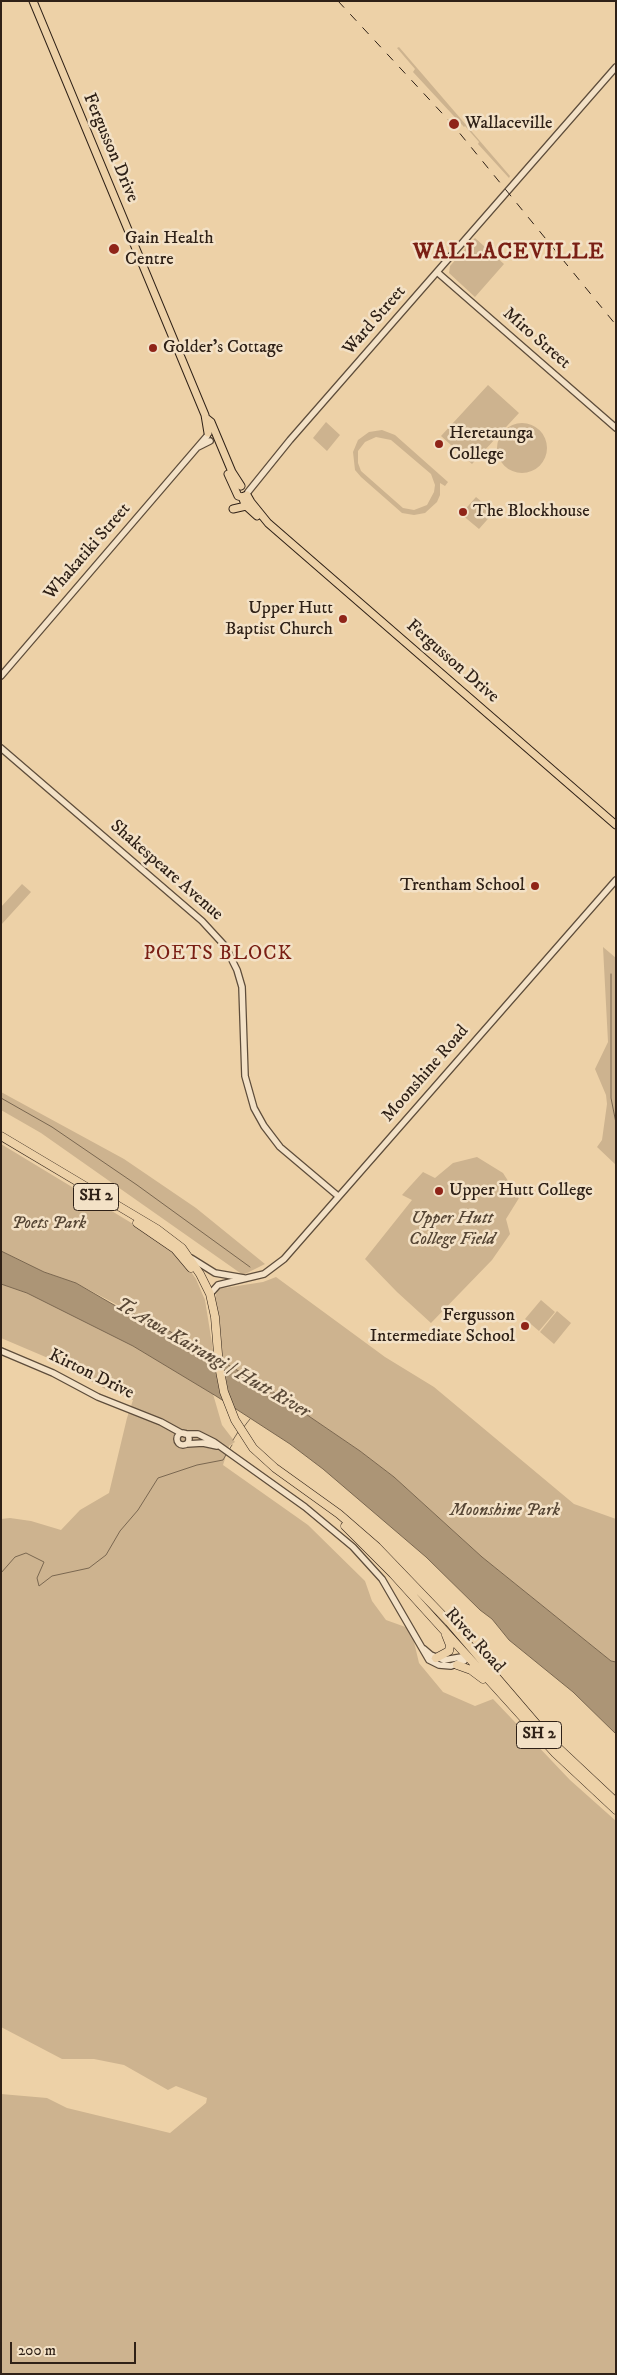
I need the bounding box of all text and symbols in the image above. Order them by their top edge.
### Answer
street label: Fergusson Drive [77,90,143,206]
place label: Wallaceville [465,113,552,135]
marker: Wallaceville [447,117,461,131]
place label: Gain Health Centre [125,228,214,270]
district label: WALLACEVILLE [412,240,606,266]
marker: Gain Health Centre [107,242,121,256]
street label: Ward Street [339,282,411,360]
street label: Miro Street [498,304,574,374]
place label: Golder's Cottage [163,337,283,359]
marker: Golder's Cottage [147,342,159,354]
place label: Heretaunga College [449,423,533,466]
marker: Heretaunga College [433,438,445,450]
street label: Whakatiki Street [40,499,136,605]
place label: The Blockhouse [473,501,590,523]
marker: The Blockhouse [457,506,469,518]
place label: Upper Hutt Baptist Church [225,598,333,640]
marker: Upper Hutt Baptist Church [337,613,349,625]
street label: Fergusson Drive [401,616,503,708]
street label: Shakespeare Avenue [105,816,227,926]
place label: Trentham School [400,875,525,897]
marker: Trentham School [529,880,541,892]
district label: POETS BLOCK [142,943,294,967]
street label: Moonshine Road [378,1021,474,1127]
place label: Upper Hutt College [449,1180,593,1202]
road number: SH 2 [74,1184,118,1210]
marker: Upper Hutt College [433,1185,445,1197]
park label: Upper Hutt College Field [409,1208,495,1250]
park label: Poets Park [12,1213,86,1235]
water label: Te Awa Kairangi / Hutt River [111,1294,313,1424]
place label: Fergusson Intermediate School [370,1305,515,1348]
marker: Fergusson Intermediate School [519,1320,531,1332]
street label: Kirton Drive [45,1345,137,1405]
park label: Moonshine Park [450,1500,560,1522]
street label: River Road [439,1604,509,1678]
road number: SH 2 [516,1722,562,1748]
scale bar [12,2332,139,2364]
text: 200 m [18,2341,56,2360]

